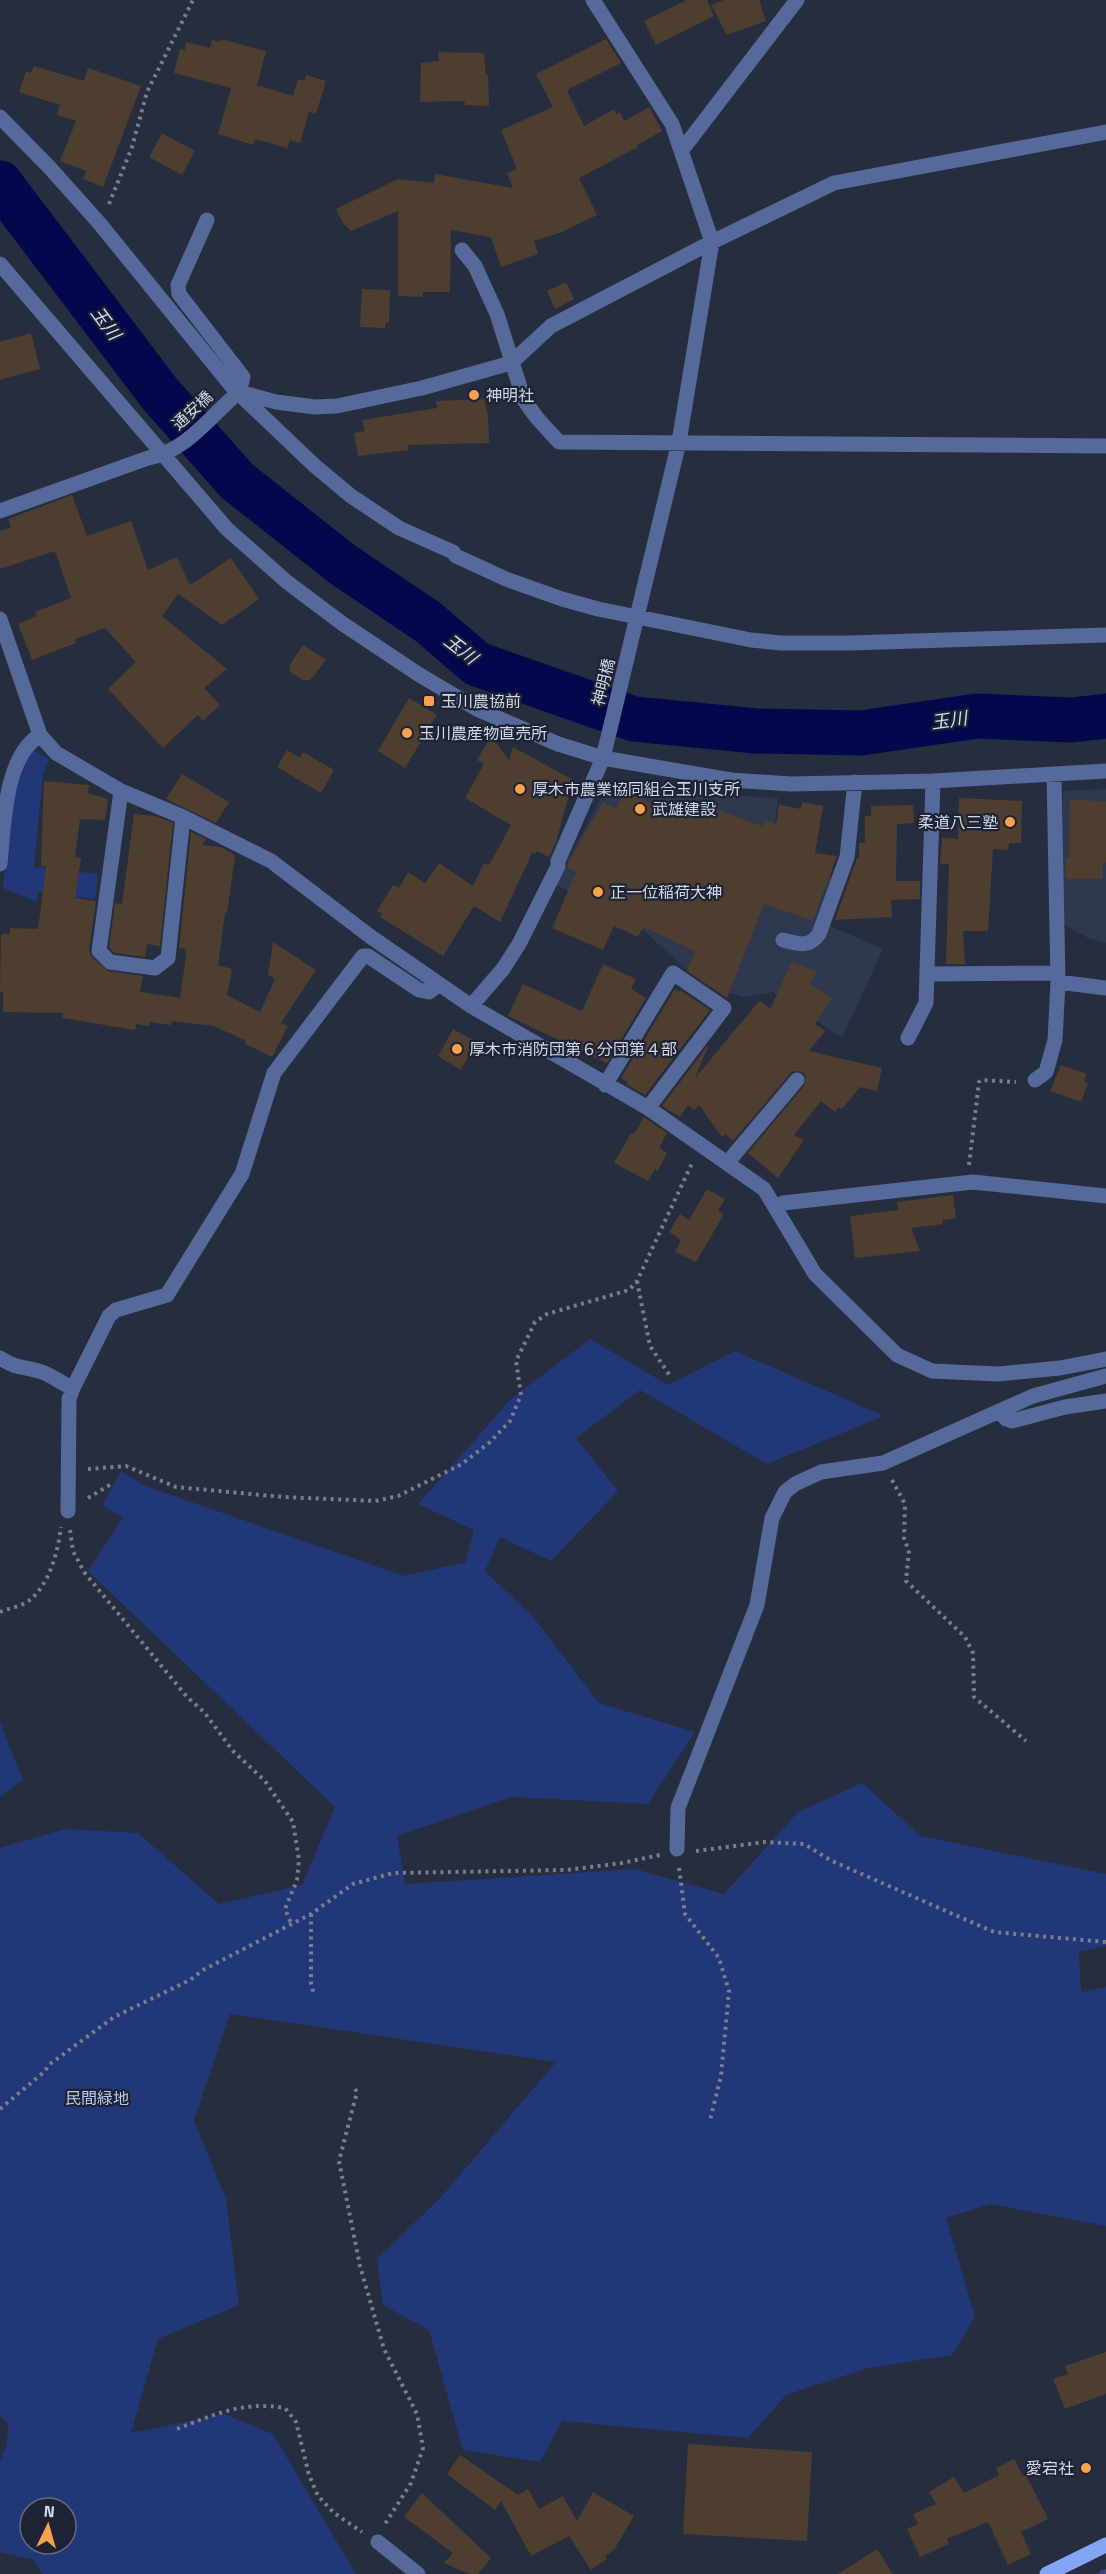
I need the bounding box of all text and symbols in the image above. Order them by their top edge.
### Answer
water label: 玉川 [84,301,129,347]
place label: 神明社 [486,383,534,407]
street label: 通安橋 [166,385,218,435]
marker: 神明社 [467,388,481,402]
water label: 玉川 [439,627,485,672]
street label: 神明橋 [586,656,620,708]
place label: 玉川農協前 [441,689,521,713]
marker: 玉川農協前 [422,694,436,708]
water label: 玉川 [929,704,971,736]
place label: 玉川農産物直売所 [419,721,547,745]
marker: 玉川農産物直売所 [400,726,414,740]
place label: 厚木市農業協同組合玉川支所 [532,777,740,801]
marker: 厚木市農業協同組合玉川支所 [513,782,527,796]
place label: 武雄建設 [652,797,716,821]
marker: 武雄建設 [633,802,647,816]
place label: 柔道八三塾 [918,810,998,834]
marker: 柔道八三塾 [1003,815,1017,829]
place label: 正一位稲荷大神 [610,880,722,904]
marker: 正一位稲荷大神 [591,885,605,899]
place label: 厚木市消防団第６分団第４部 [469,1037,677,1061]
marker: 厚木市消防団第６分団第４部 [450,1042,464,1056]
park label: 民間緑地 [65,2086,129,2110]
place label: 愛宕社 [1026,2456,1074,2480]
marker: 愛宕社 [1079,2461,1093,2475]
north arrow [18,2496,78,2556]
text: N [43,2499,56,2523]

